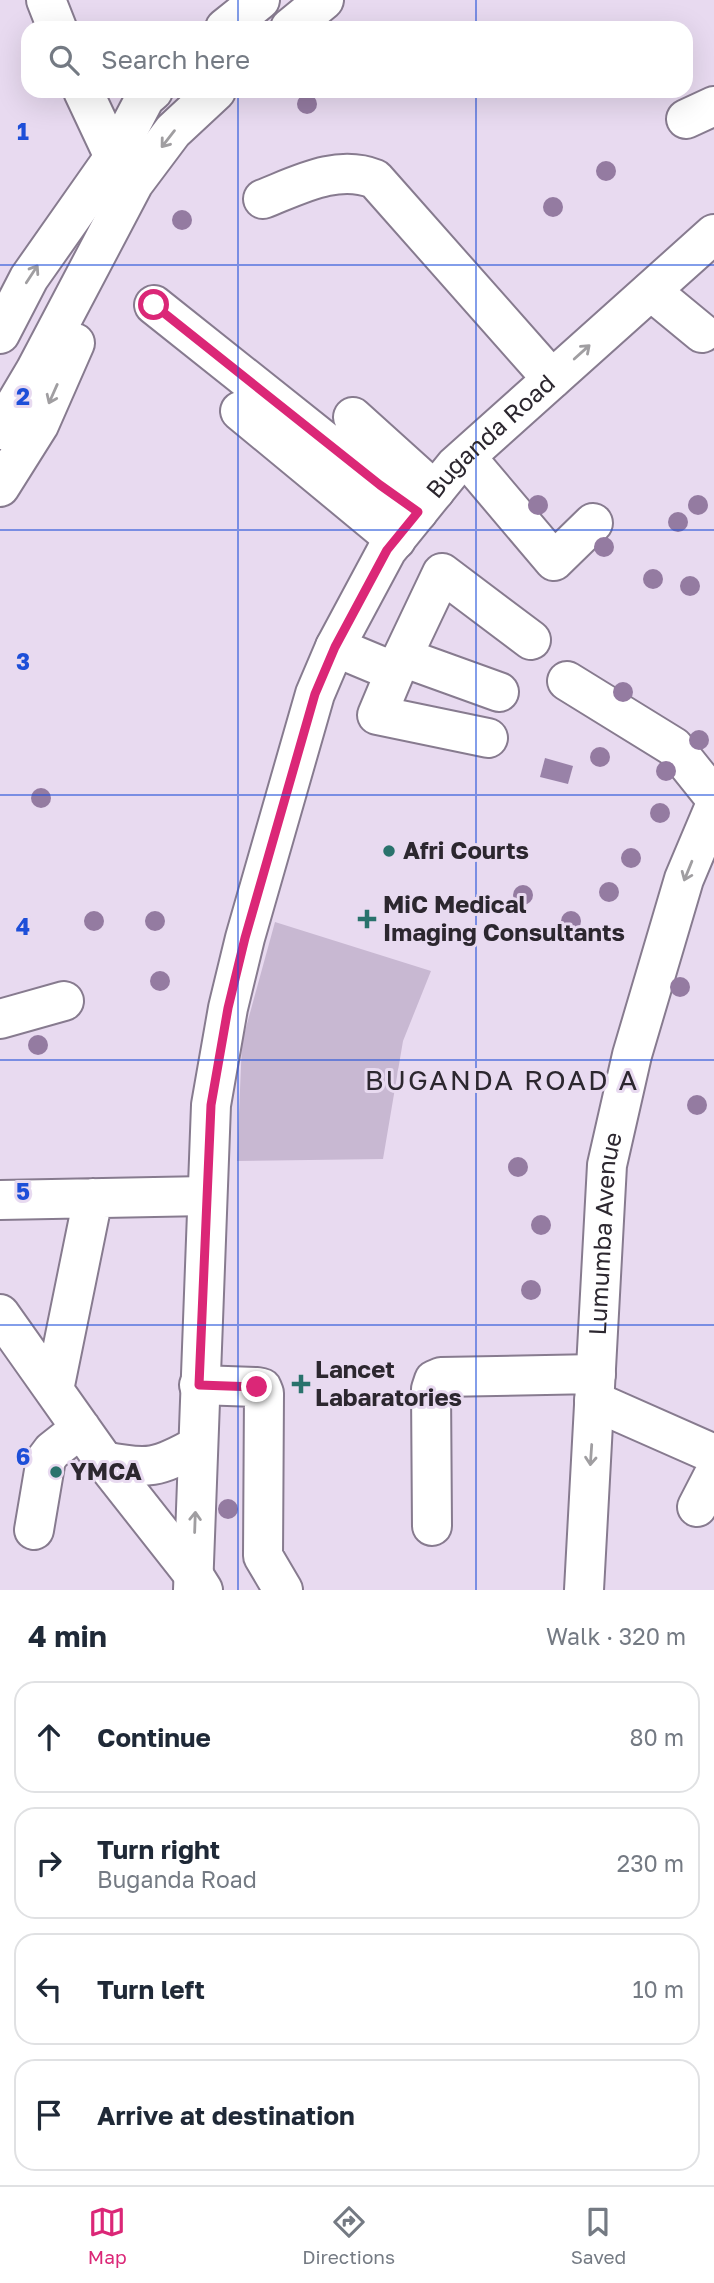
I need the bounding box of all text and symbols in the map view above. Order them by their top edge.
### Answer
search box [21,21,693,98]
icon: search [45,41,83,79]
text: Search here [101,44,250,75]
text: 1 [17,117,29,145]
one-way arrow [160,129,175,147]
one-way arrow [26,264,40,284]
route start [138,289,169,320]
one-way arrow [573,344,590,361]
street label: Buganda Road [419,368,560,503]
text: 2 [16,382,30,410]
one-way arrow [46,383,59,405]
text: 3 [16,647,30,675]
place label: Afri Courts [403,835,529,864]
marker: Afri Courts [381,843,397,859]
one-way arrow [680,860,693,882]
place label: MiC Medical Imaging Consultants [383,889,625,946]
marker: MiC Medical Imaging Consultants [357,909,377,929]
text: 4 [16,912,30,940]
district label: BUGANDA ROAD A [365,1063,639,1096]
street label: Lumumba Avenue [582,1129,627,1336]
text: 5 [16,1177,30,1205]
place label: Lancet Labaratories [315,1354,462,1411]
route end [241,1371,272,1402]
marker: Lancet Labaratories [293,1376,309,1392]
text: 6 [16,1442,30,1470]
one-way arrow [584,1443,597,1466]
place label: YMCA [70,1456,142,1485]
marker: YMCA [48,1464,64,1480]
one-way arrow [188,1511,201,1534]
text: 4 min [28,1618,107,1654]
text: Walk · 320 m [546,1622,686,1650]
icon: ahead [30,1718,68,1756]
text: Continue [97,1722,211,1753]
text: 80 m [630,1723,684,1751]
text: Turn right [97,1834,220,1865]
icon: right [30,1844,68,1882]
text: 230 m [617,1849,684,1877]
text: Buganda Road [97,1865,257,1893]
icon: left [30,1970,68,2008]
text: Turn left [97,1974,205,2005]
text: 10 m [632,1975,684,2003]
icon: arrive [30,2096,68,2134]
text: Arrive at destination [97,2100,355,2131]
tab: Map [88,2203,127,2268]
tab: Directions [302,2203,395,2268]
tab: Saved [571,2203,626,2268]

